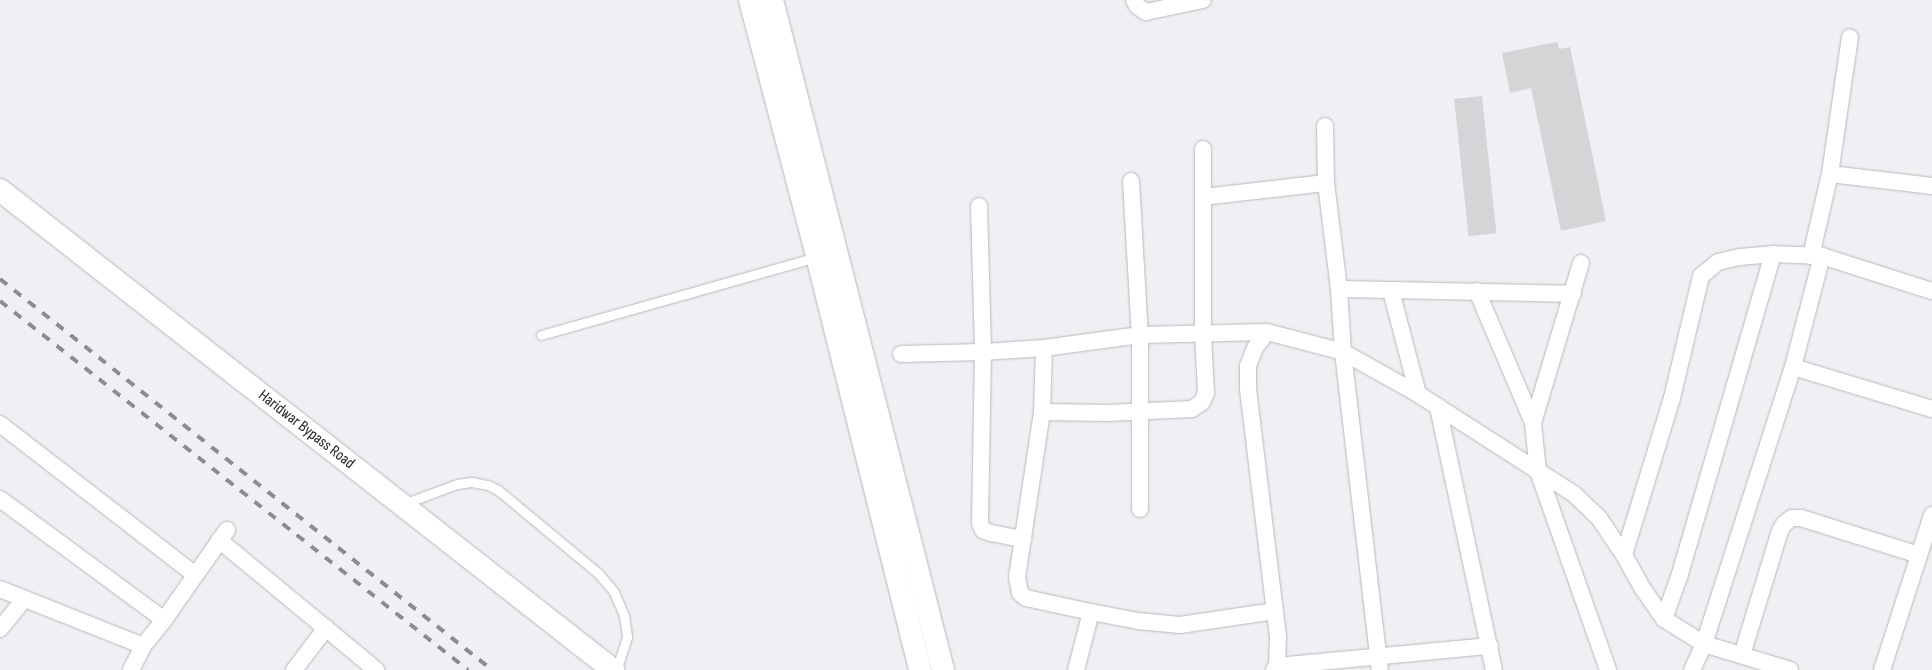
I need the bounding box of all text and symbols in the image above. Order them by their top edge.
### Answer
street label: Haridwar Bypass Road [254,386,358,474]

